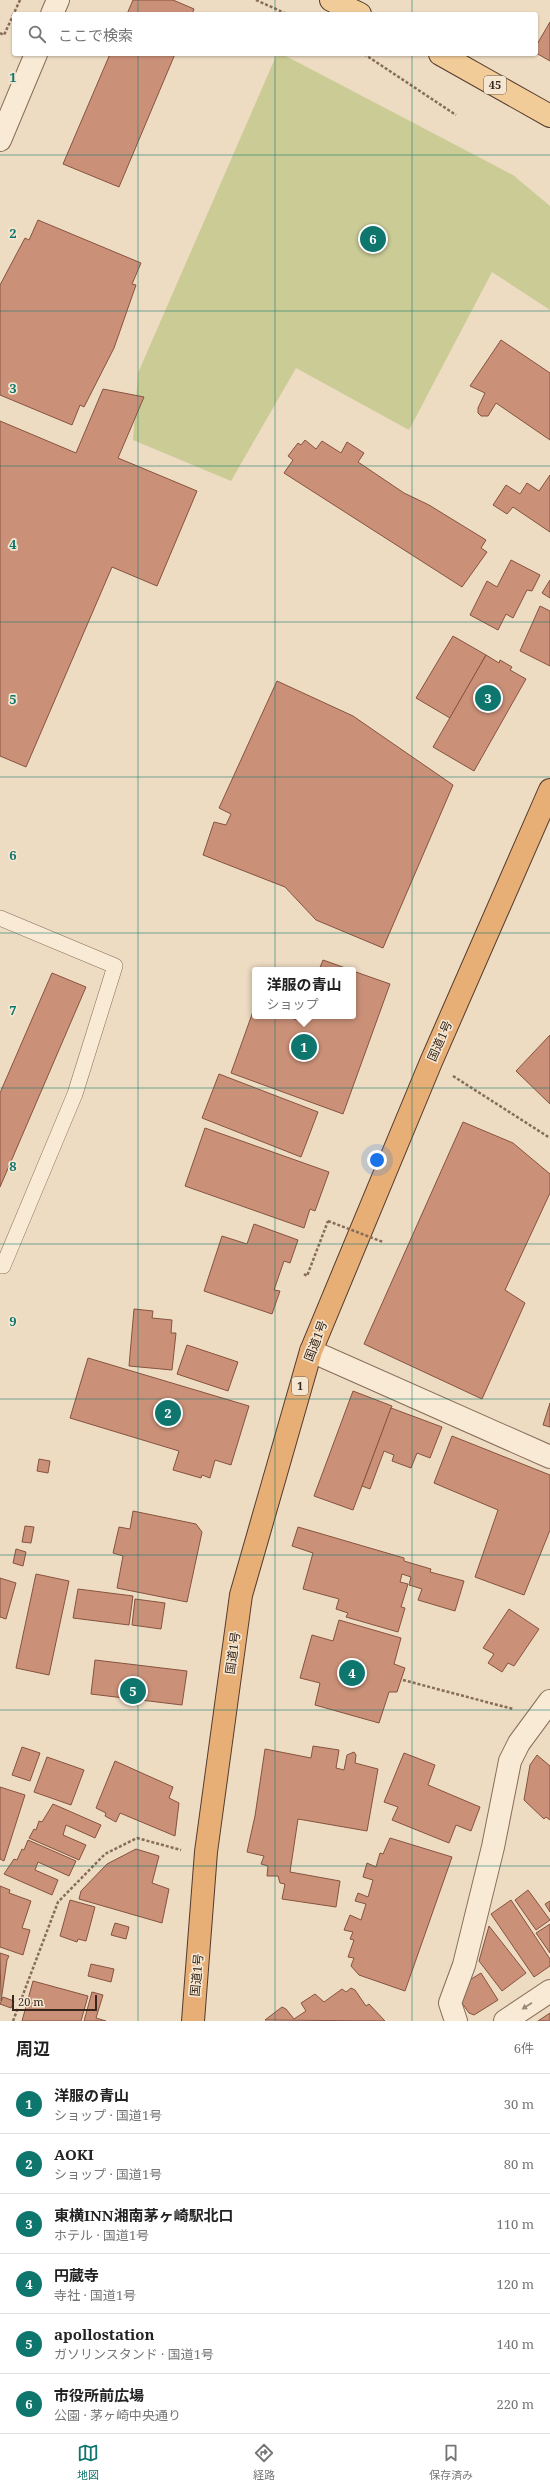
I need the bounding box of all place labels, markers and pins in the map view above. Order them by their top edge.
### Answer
pin: 6 [360,224,386,254]
pin: 3 [475,683,501,713]
pin: 1 [291,1032,317,1062]
pin: 2 [155,1398,181,1428]
pin: 4 [339,1658,365,1688]
pin: 5 [120,1676,146,1706]

